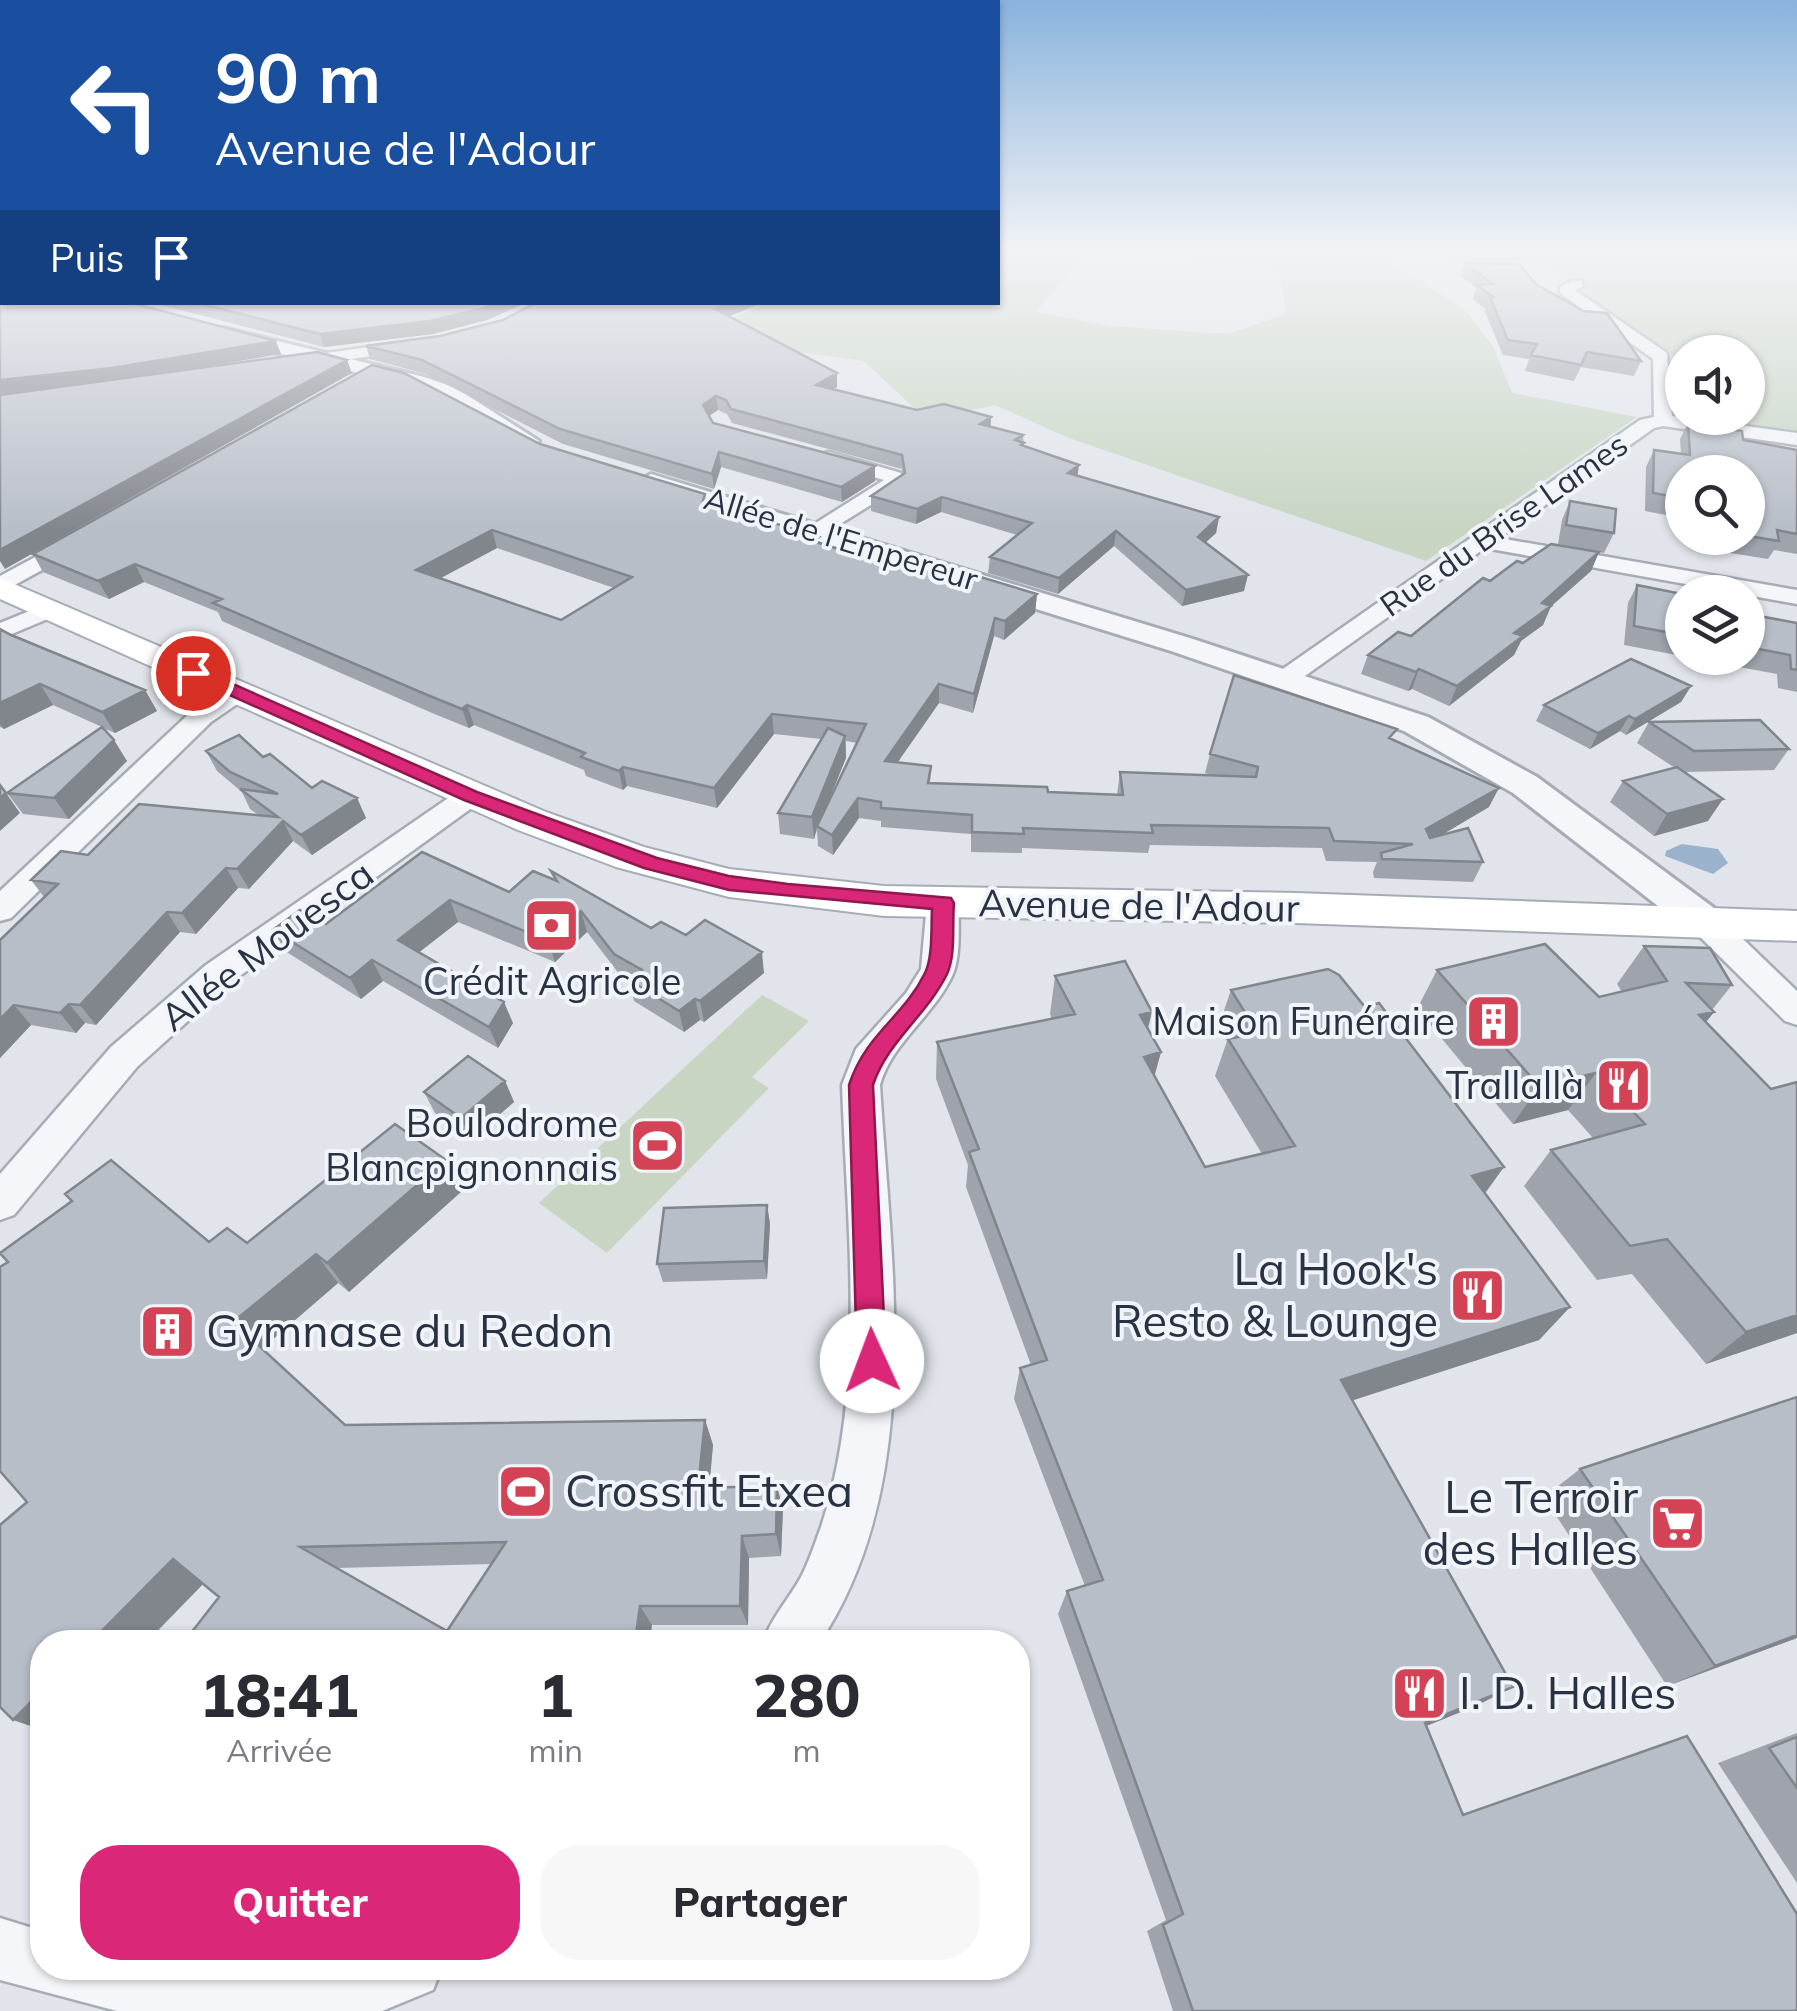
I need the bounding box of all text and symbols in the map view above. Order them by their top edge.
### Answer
text: 90 m [215,33,381,121]
icon: left [50,40,180,170]
text: Avenue de l'Adour [215,120,595,176]
icon: arrive [144,230,199,285]
text: Puis [50,234,124,282]
map controls [1665,335,1765,675]
button: sound [1665,335,1765,435]
street label: Rue du Brise Lames [1372,424,1635,625]
button: search [1665,455,1765,555]
street label: Allée de l'Empereur [700,477,983,599]
button: layers [1665,575,1765,675]
pin [151,631,236,716]
icon: arrive [166,646,221,701]
street label: Allée Mouesca [150,849,382,1041]
street label: Avenue de l'Adour [978,878,1300,932]
bank icon: Crédit Agricole [522,895,582,955]
place label: Crédit Agricole [423,957,681,1005]
building icon: Maison Funéraire [1464,992,1524,1052]
place label: Maison Funéraire [1152,997,1455,1045]
restaurant icon: Trallallà [1593,1056,1653,1116]
place label: Trallallà [1446,1061,1584,1109]
place label: Boulodrome Blancpignonnais [325,1099,618,1191]
sports icon: Boulodrome Blancpignonnais [627,1116,687,1176]
place label: La Hook's Resto & Lounge [1112,1240,1438,1348]
restaurant icon: La Hook's Resto & Lounge [1447,1265,1507,1325]
building icon: Gymnase du Redon [137,1301,197,1361]
place label: Gymnase du Redon [206,1302,613,1358]
position arrow [820,1309,924,1413]
sports icon: Crossfit Etxea [496,1461,556,1521]
place label: Crossfit Etxea [565,1462,853,1518]
place label: Le Terroir des Halles [1423,1468,1639,1576]
supermarket icon: Le Terroir des Halles [1647,1493,1707,1553]
text: 18:41 [199,1657,359,1732]
text: 1 [538,1657,574,1732]
text: 280 [752,1657,860,1732]
restaurant icon: I. D. Halles [1390,1663,1450,1723]
place label: I. D. Halles [1459,1664,1676,1720]
text: Arrivée [226,1730,332,1770]
text: min [529,1730,583,1770]
text: m [792,1730,821,1770]
button: Quitter [80,1845,520,1960]
button: Partager [540,1845,980,1960]

